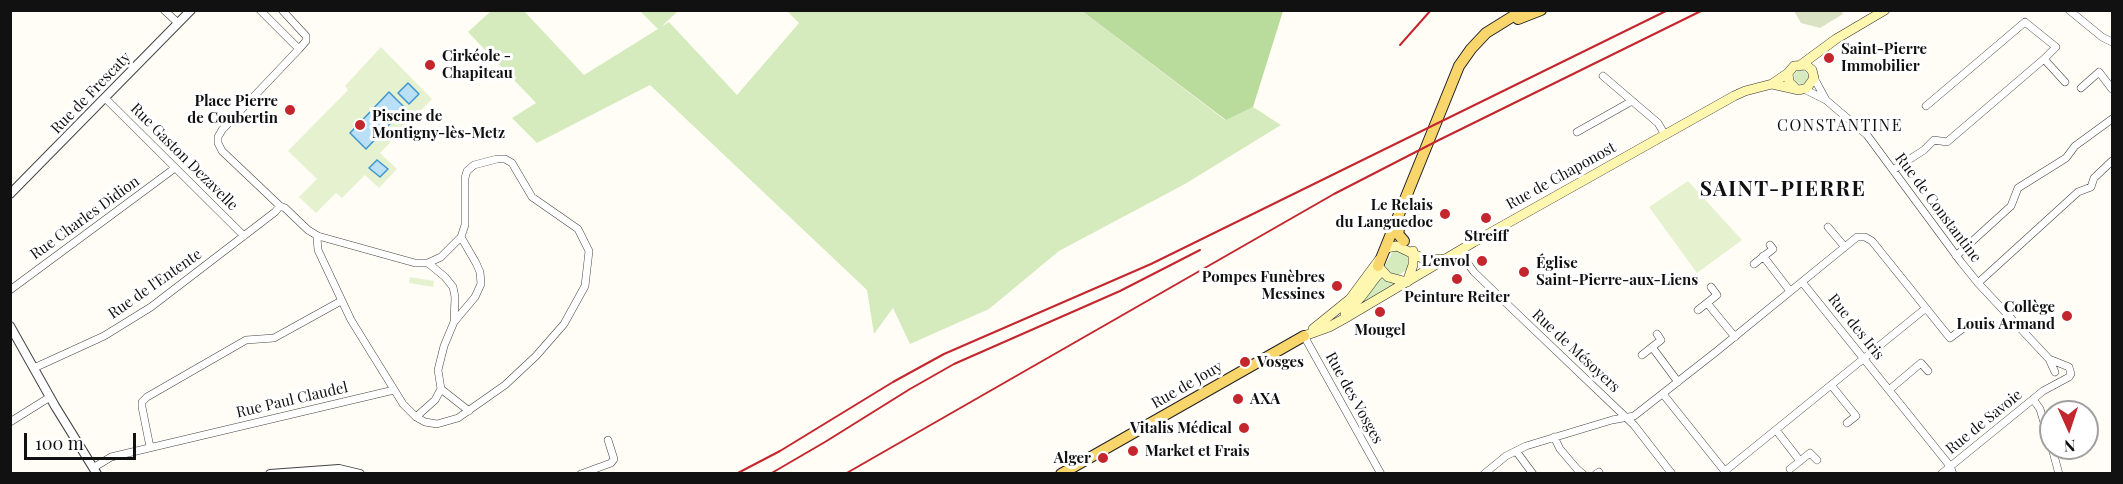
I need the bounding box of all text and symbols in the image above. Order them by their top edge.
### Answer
place label: Saint-Pierre Immobilier [1841,40,1927,75]
place label: Cirkéole - Chapiteau [442,47,513,82]
street label: Rue de Frescaty [47,48,135,138]
marker: Saint-Pierre Immobilier [1822,51,1836,65]
marker: Cirkéole - Chapiteau [423,58,437,72]
place label: Place Pierre de Coubertin [187,92,278,127]
street label: Rue Gaston Dezavelle [127,100,241,214]
marker: Place Pierre de Coubertin [283,103,297,117]
place label: Piscine de Montigny-lès-Metz [372,107,505,142]
district label: CONSTANTINE [1777,116,1903,136]
marker: Piscine de Montigny-lès-Metz [353,118,367,132]
street label: Rue de Chaponost [1503,138,1619,214]
street label: Rue de Constantine [1891,150,1985,266]
street label: Rue Charles Didion [27,172,143,264]
district label: SAINT-PIERRE [1700,176,1866,202]
place label: Le Relais du Languedoc [1336,196,1433,231]
marker: Le Relais du Languedoc [1438,207,1452,221]
marker: Streiff [1479,211,1493,225]
place label: Streiff [1464,227,1508,245]
street label: Rue de l'Entente [105,245,205,323]
place label: L'envol [1422,252,1470,270]
marker: L'envol [1475,254,1489,268]
place label: Église Saint-Pierre-aux-Liens [1536,254,1698,289]
marker: Église Saint-Pierre-aux-Liens [1517,265,1531,279]
place label: Pompes Funèbres Messines [1202,268,1325,303]
marker: Peinture Reiter [1450,272,1464,286]
marker: Pompes Funèbres Messines [1330,279,1344,293]
place label: Peinture Reiter [1404,288,1510,306]
street label: Rue des Iris [1824,290,1888,364]
place label: Collège Louis Armand [1957,298,2055,333]
marker: Mougel [1373,305,1387,319]
street label: Rue de Mésoyers [1528,306,1624,396]
marker: Collège Louis Armand [2060,309,2074,323]
place label: Mougel [1354,321,1406,339]
street label: Rue des Vosges [1321,349,1387,447]
place label: Vosges [1257,353,1304,371]
marker: Vosges [1238,355,1252,369]
street label: Rue de Jouy [1148,357,1226,413]
street label: Rue Paul Claudel [234,378,350,422]
street label: Rue de Savoie [1942,386,2026,458]
place label: AXA [1250,390,1280,408]
marker: AXA [1231,392,1245,406]
north arrow [2039,400,2099,460]
place label: Vitalis Médical [1130,419,1232,437]
scale bar [27,421,140,459]
marker: Vitalis Médical [1237,421,1251,435]
text: 100 m [35,431,84,455]
text: N [2064,436,2076,457]
place label: Market et Frais [1145,442,1250,460]
marker: Market et Frais [1126,444,1140,458]
place label: Alger [1054,449,1091,467]
marker: Alger [1096,451,1110,465]

